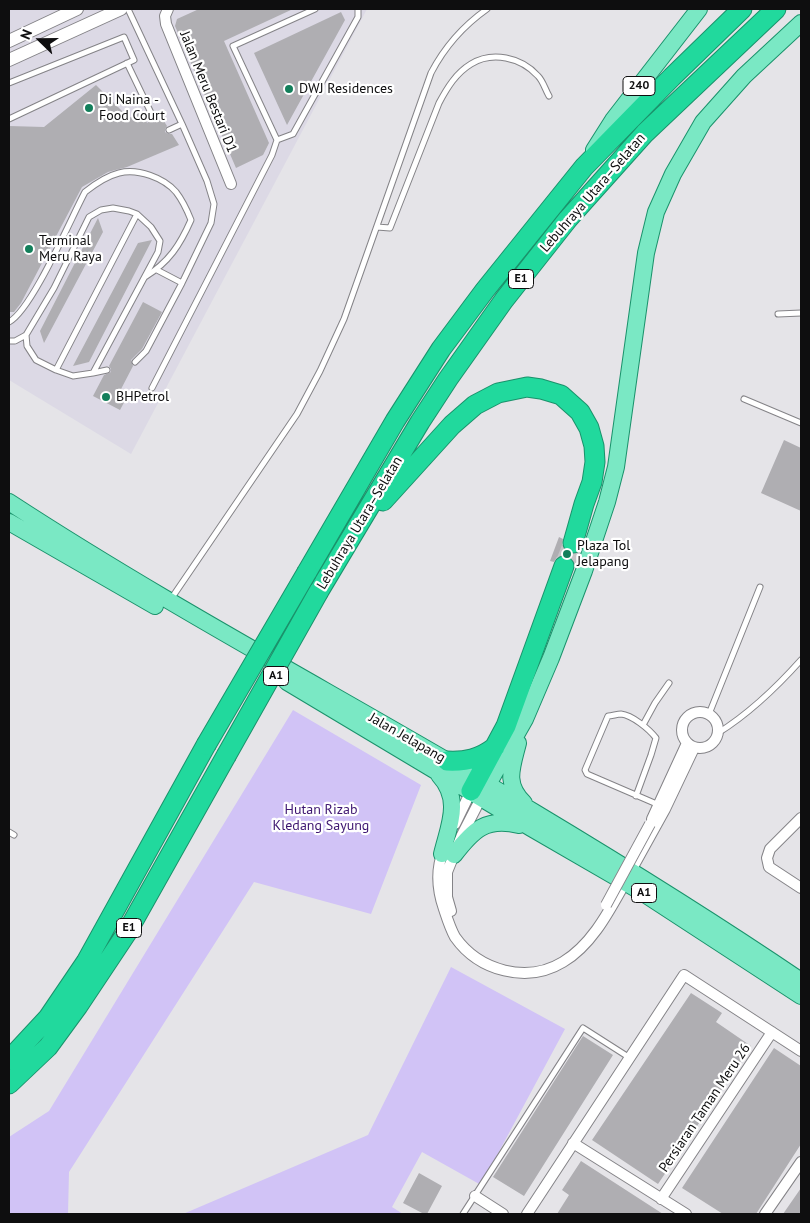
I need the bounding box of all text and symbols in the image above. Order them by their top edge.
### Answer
north arrow [15,15,65,65]
text: N [16,27,36,42]
street label: Jalan Meru Bestari D1 [176,29,240,155]
road number: 240 [623,76,655,95]
place label: DWJ Residences [299,81,393,97]
marker: DWJ Residences [283,83,295,95]
place label: Di Naina - Food Court [99,92,165,124]
marker: Di Naina - Food Court [83,102,95,114]
street label: Lebuhraya Utara–Selatan [537,130,649,256]
place label: Terminal Meru Raya [39,233,102,266]
marker: Terminal Meru Raya [23,243,35,255]
road number: E1 [508,270,534,288]
place label: BHPetrol [116,389,169,405]
marker: BHPetrol [100,391,112,403]
street label: Lebuhraya Utara–Selatan [314,454,406,592]
place label: Plaza Tol Jelapang [577,538,630,570]
marker: Plaza Tol Jelapang [561,548,573,560]
road number: A1 [264,666,288,686]
street label: Jalan Jelapang [366,709,448,767]
park label: Hutan Rizab Kledang Sayung [273,802,369,834]
road number: A1 [632,884,656,902]
road number: E1 [116,918,142,938]
street label: Persiaran Taman Meru 26 [656,1041,754,1175]

